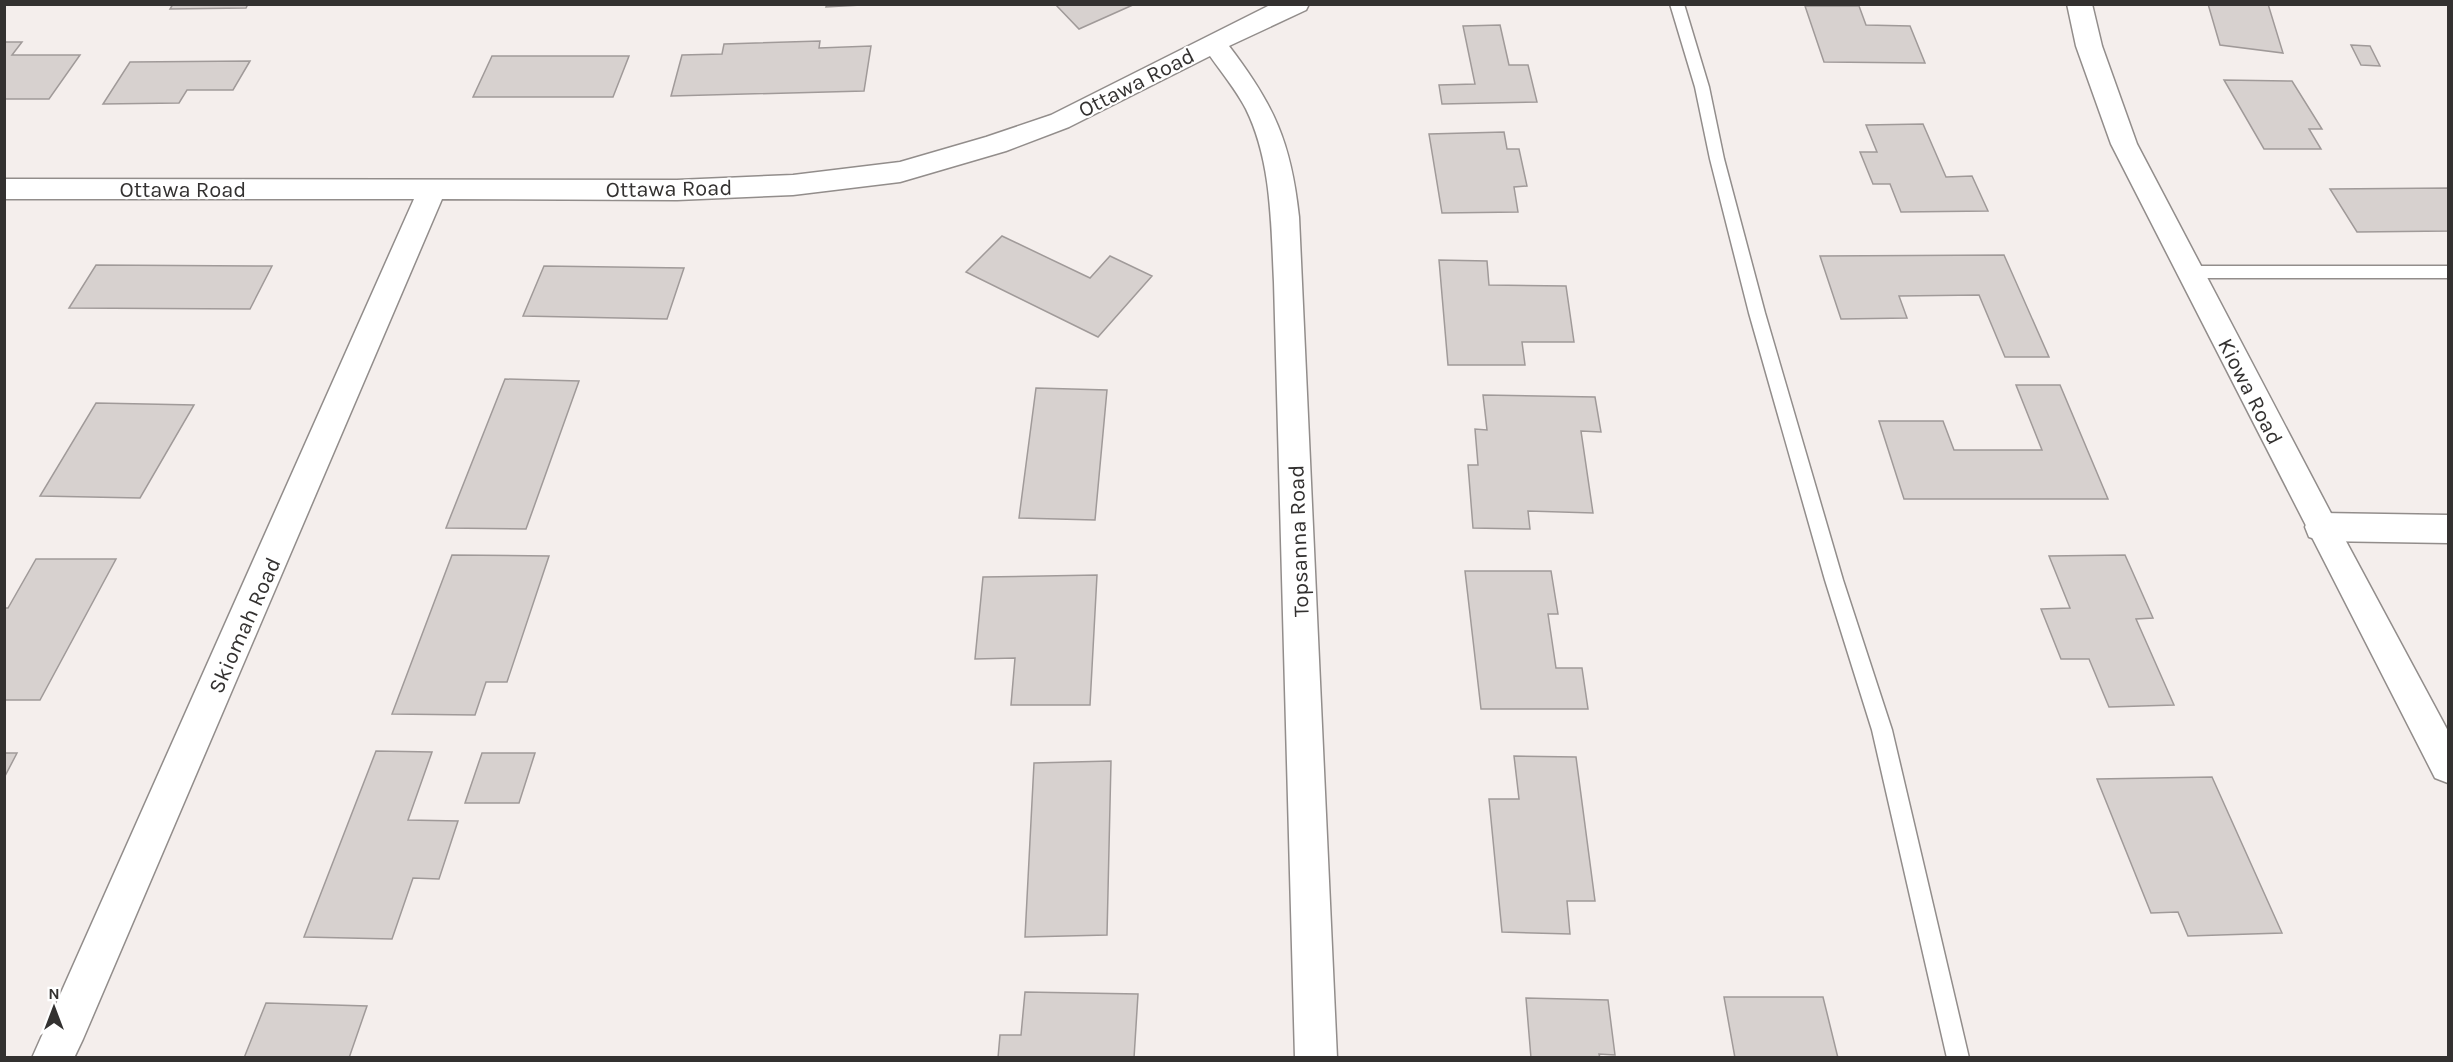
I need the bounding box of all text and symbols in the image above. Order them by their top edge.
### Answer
street label: Ottawa Road [1074,43,1199,123]
street label: Ottawa Road [605,175,733,203]
street label: Ottawa Road [120,177,246,203]
street label: Kiowa Road [2212,334,2288,449]
street label: Topsanna Road [1283,464,1315,618]
street label: Skiomah Road [203,553,287,697]
north arrow [24,978,84,1038]
text: N [48,984,60,1003]

